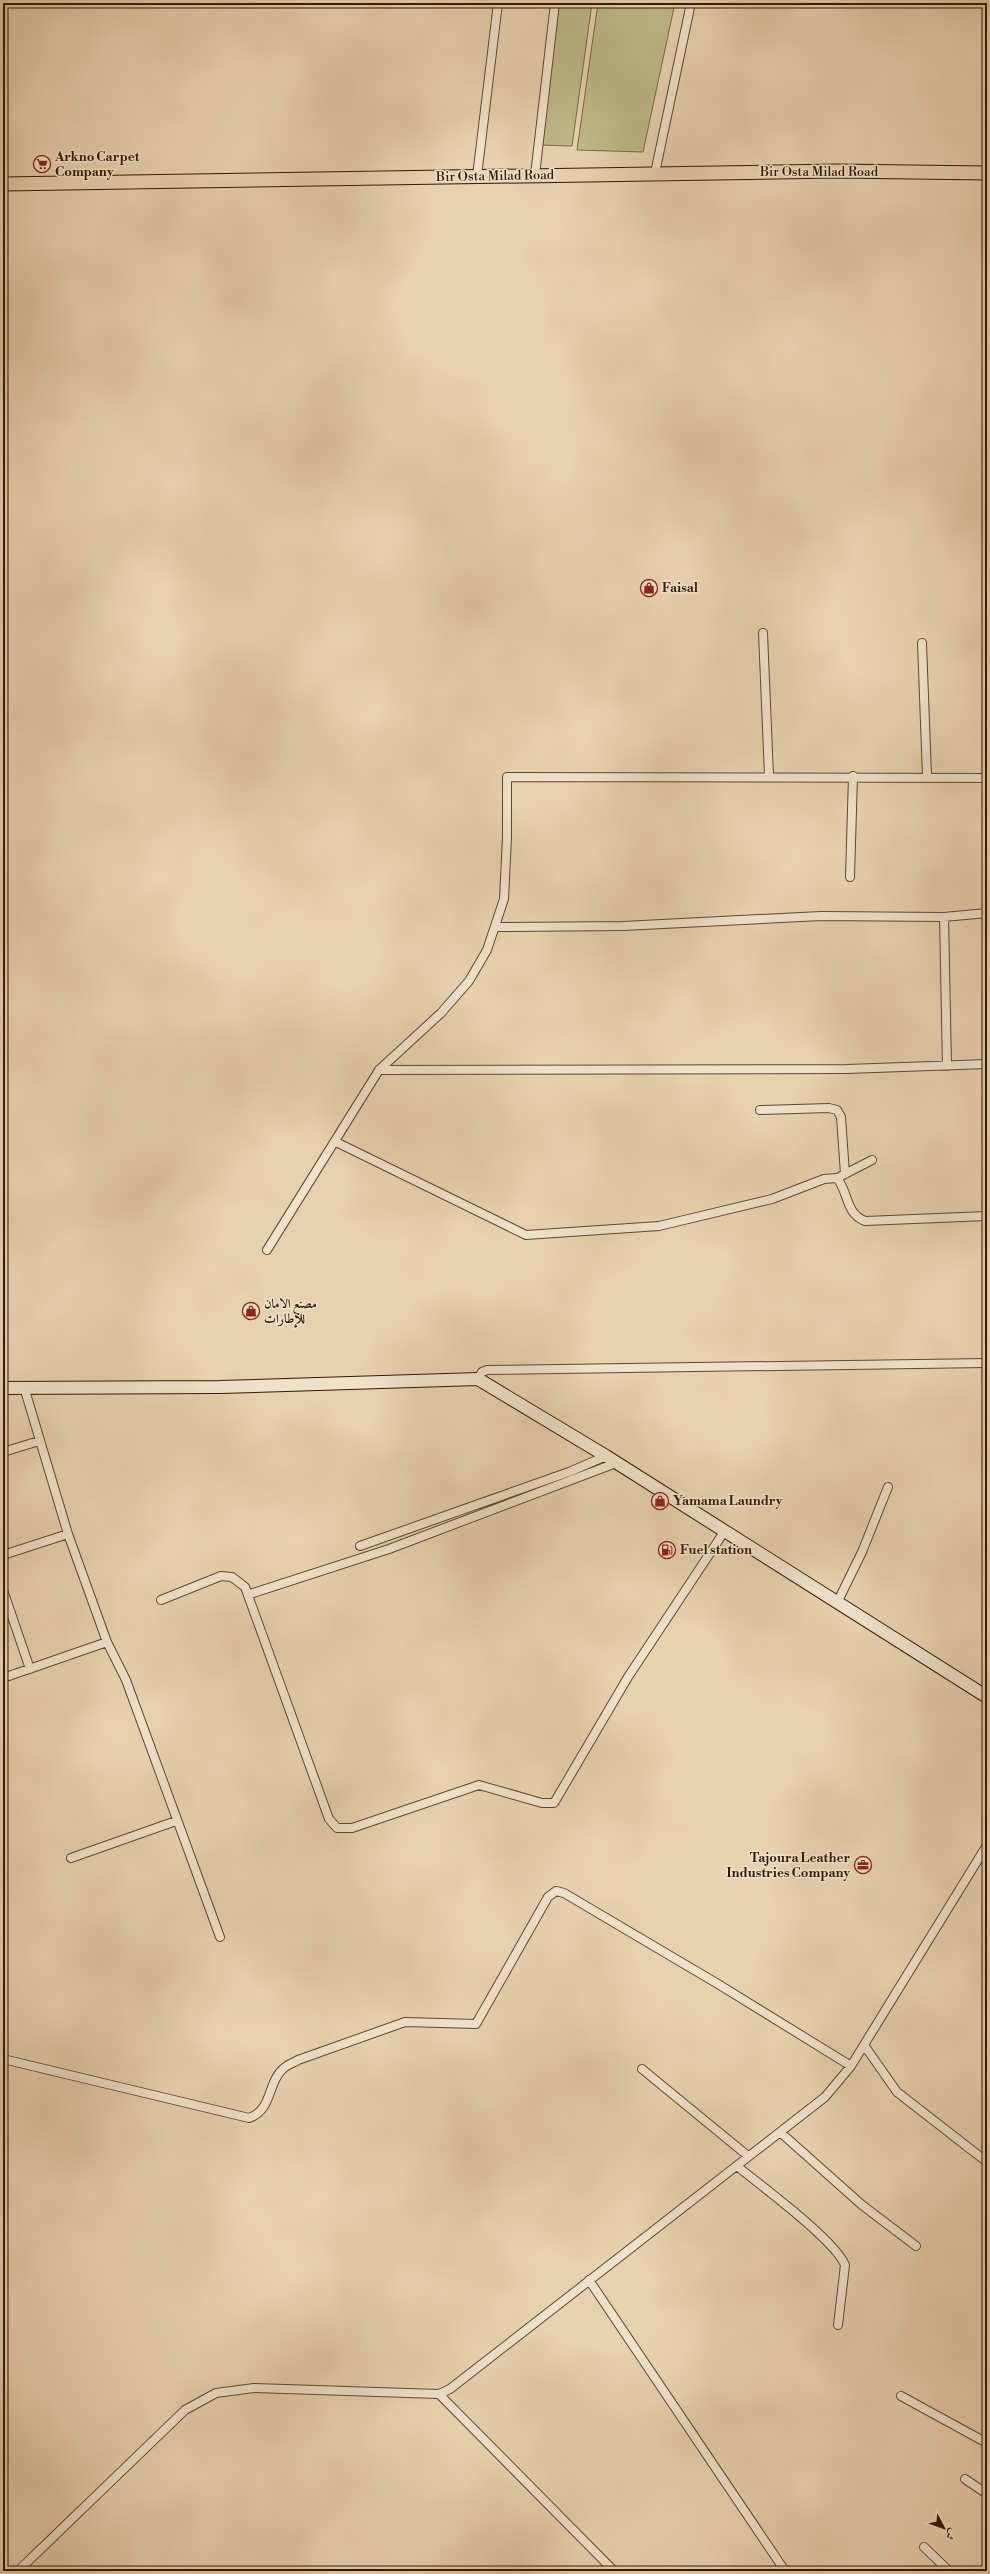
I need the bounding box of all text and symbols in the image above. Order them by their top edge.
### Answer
place label: Arkno Carpet Company [54,149,140,180]
supermarket icon: Arkno Carpet Company [32,154,52,174]
street label: Bir Osta Milad Road [759,164,879,180]
street label: Bir Osta Milad Road [435,167,555,185]
shop icon: Faisal [639,578,659,598]
place label: Faisal [662,580,699,596]
place label: مصنع الامان للإطارات [264,1296,317,1328]
shop icon: مصنع الامان للإطارات [241,1301,261,1321]
shop icon: Yamama Laundry [650,1491,670,1511]
place label: Yamama Laundry [673,1493,783,1509]
fuel station icon: Fuel station [657,1540,677,1560]
place label: Fuel station [680,1542,752,1558]
place label: Tajoura Leather Industries Company [727,1850,850,1881]
office icon: Tajoura Leather Industries Company [853,1855,873,1875]
north arrow [924,2508,964,2548]
text: ش [942,2525,960,2543]

